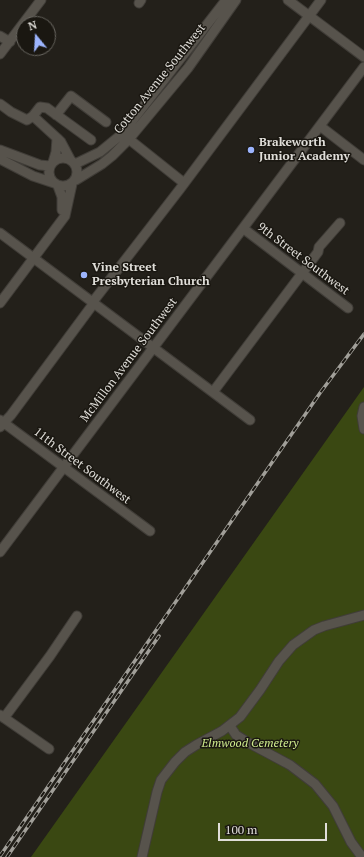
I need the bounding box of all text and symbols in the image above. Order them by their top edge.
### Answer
north arrow [16,16,56,56]
text: N [26,18,39,33]
street label: Cotton Avenue Southwest [111,21,209,137]
place label: Brakeworth Junior Academy [259,136,350,164]
marker: Brakeworth Junior Academy [246,145,256,155]
street label: 9th Street Southwest [254,220,352,298]
place label: Vine Street Presbyterian Church [92,261,210,289]
marker: Vine Street Presbyterian Church [79,270,89,280]
street label: McMillon Avenue Southwest [78,295,180,425]
street label: 11th Street Southwest [31,425,133,507]
park label: Elmwood Cemetery [202,737,298,751]
scale bar [220,815,329,841]
text: 100 m [225,822,257,837]

